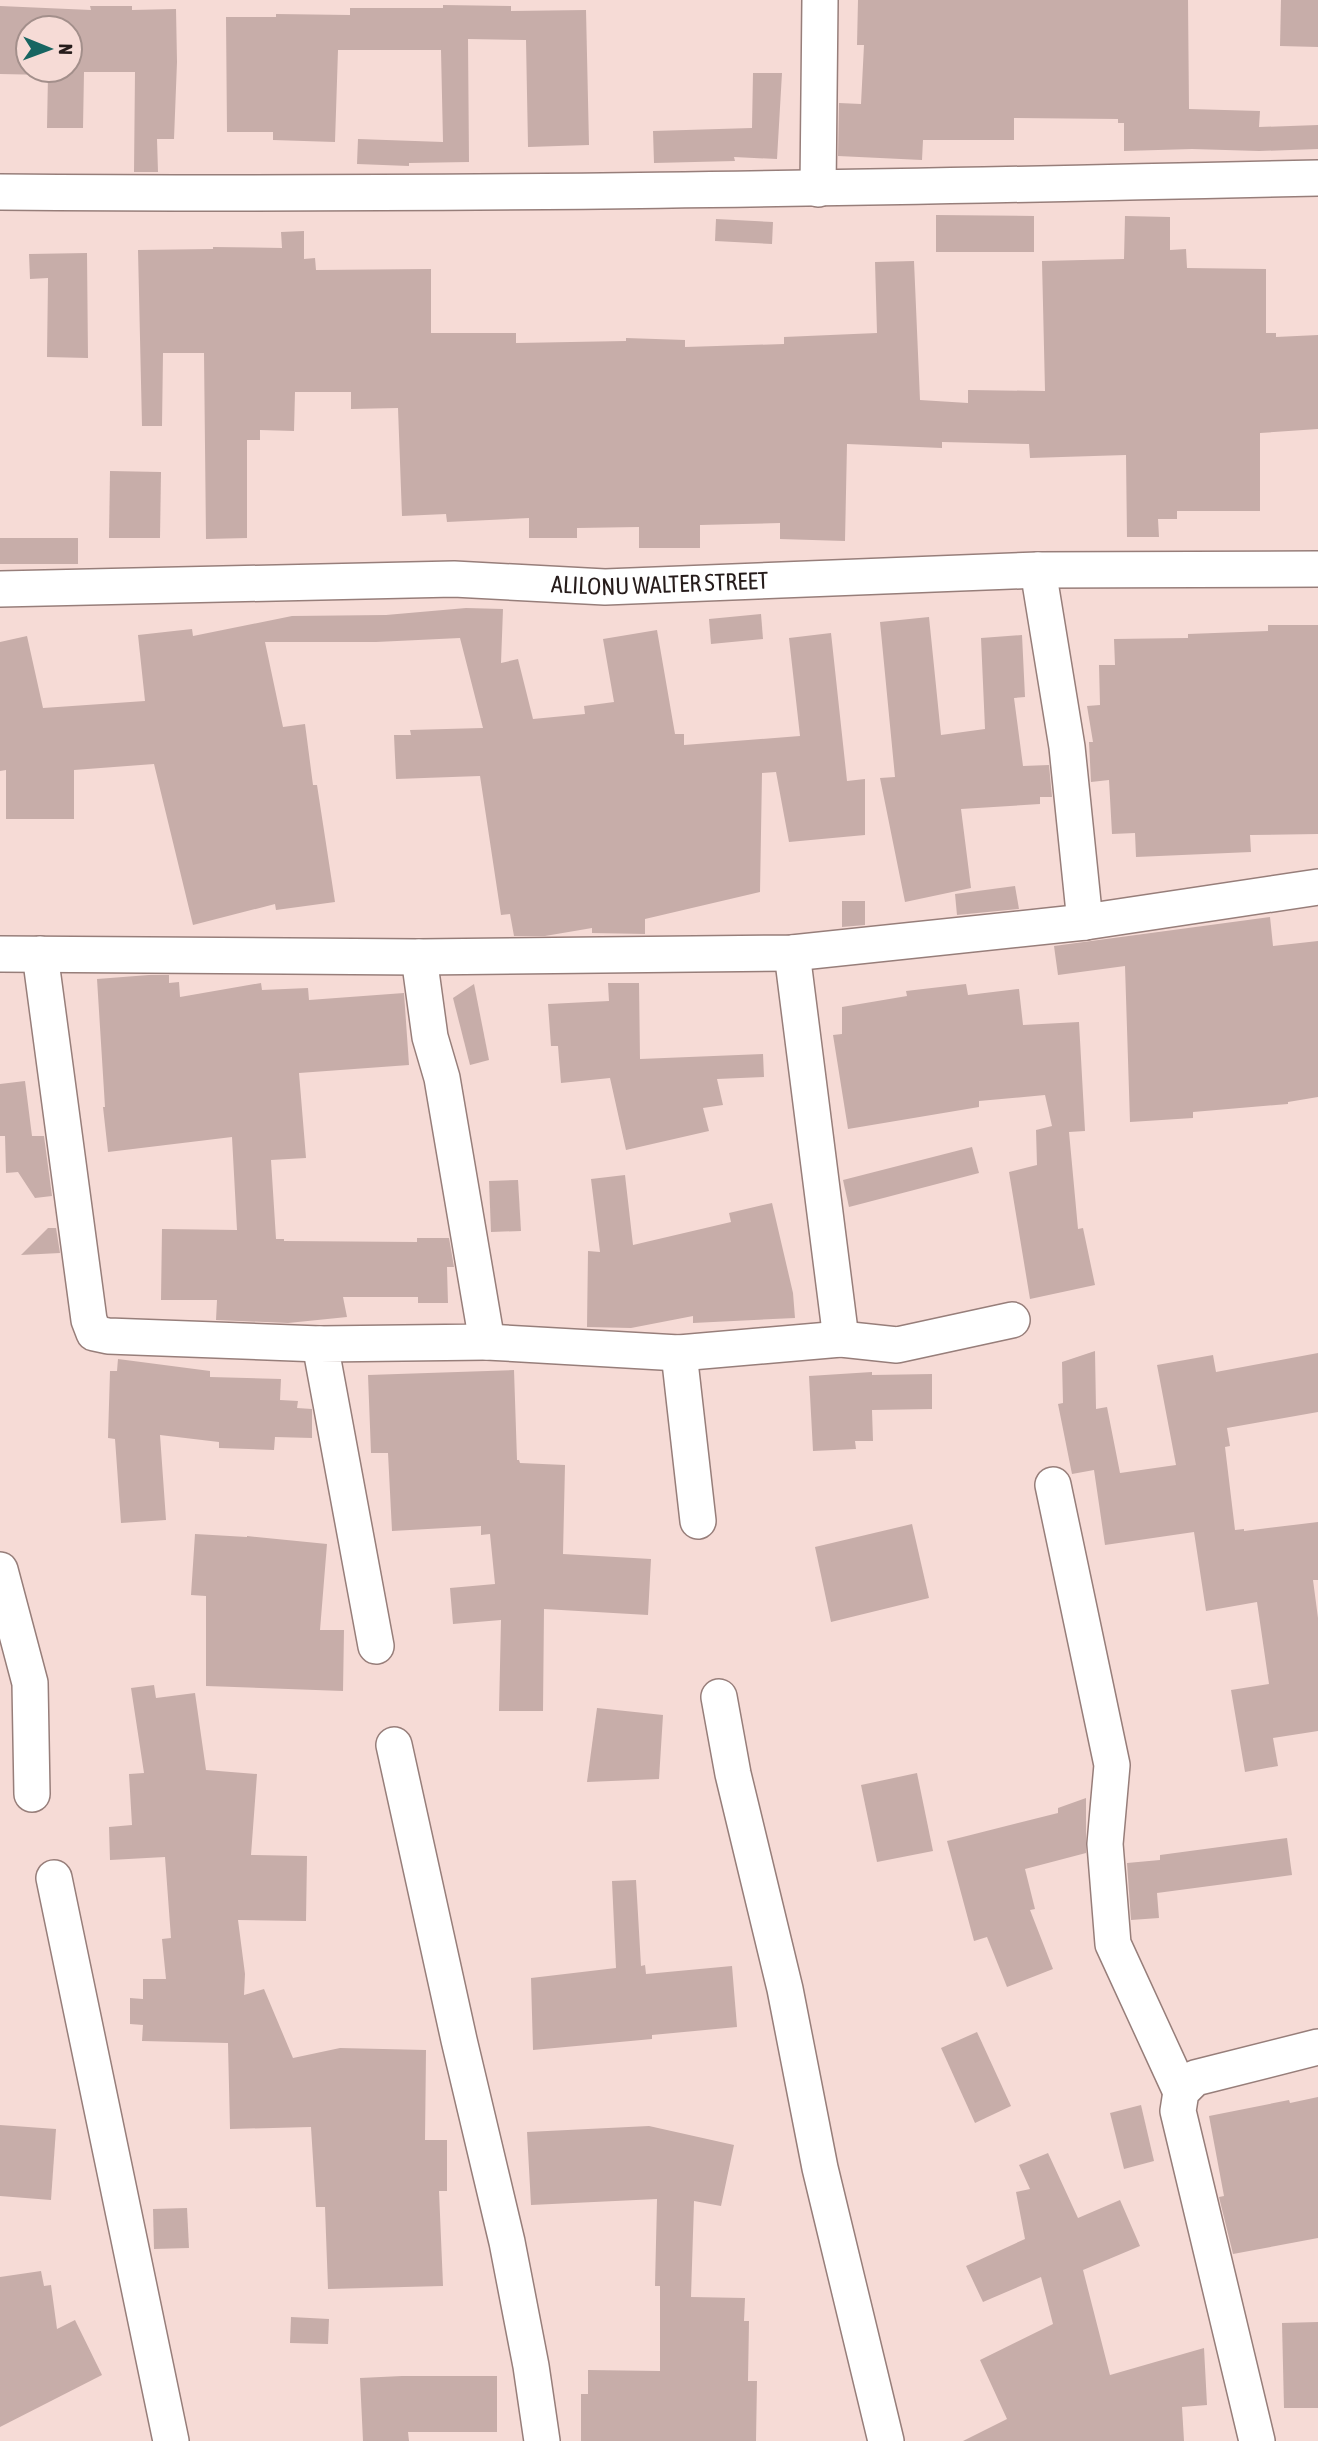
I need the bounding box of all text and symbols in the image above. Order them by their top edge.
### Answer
north arrow [14,14,84,84]
text: N [55,43,77,55]
street label: ALILONU WALTER STREET [550,567,769,600]

